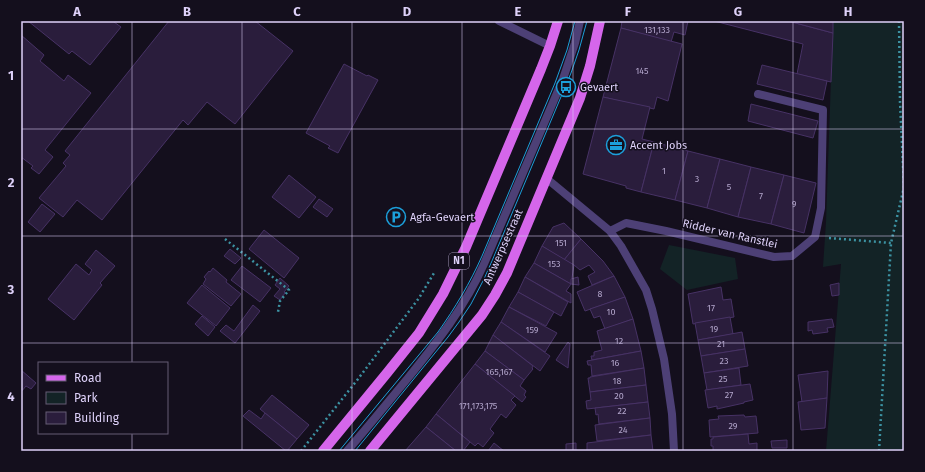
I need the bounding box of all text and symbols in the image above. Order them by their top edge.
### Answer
text: A [72,4,81,19]
text: B [183,4,191,19]
text: C [293,4,301,19]
text: D [403,4,412,19]
text: E [515,4,522,19]
text: F [625,4,632,19]
text: G [734,4,742,19]
text: H [844,4,852,19]
house number: 131,133 [644,25,670,35]
house number: 145 [635,66,649,76]
text: 1 [8,68,14,83]
bus stop icon: Gevaert [555,76,577,98]
place label: Gevaert [580,81,618,94]
office icon: Accent Jobs [605,134,627,156]
place label: Accent Jobs [630,139,687,152]
house number: 1 [662,166,666,176]
house number: 3 [695,174,699,184]
text: 2 [8,175,15,190]
house number: 5 [727,182,732,192]
house number: 7 [759,191,763,201]
house number: 9 [792,199,797,209]
parking icon: Agfa-Gevaert [385,206,407,228]
street label: Antwerpsestraat [481,207,525,287]
place label: Agfa-Gevaert [410,211,474,224]
street label: Ridder van Ranstlei [681,217,779,251]
house number: 151 [555,238,567,248]
road number: N1 [449,253,469,269]
house number: 153 [548,259,560,269]
text: 3 [7,282,15,297]
house number: 8 [598,289,603,299]
house number: 17 [707,303,715,313]
house number: 10 [607,307,615,317]
house number: 19 [710,324,719,334]
house number: 159 [526,325,539,335]
house number: 12 [615,336,623,346]
house number: 21 [717,339,725,349]
house number: 23 [720,356,728,366]
house number: 16 [611,358,620,368]
legend [38,362,168,434]
house number: 165,167 [486,367,512,377]
text: Road [74,371,102,385]
house number: 25 [719,374,728,384]
house number: 18 [613,376,621,386]
text: 4 [7,389,15,404]
house number: 27 [725,390,733,400]
text: Park [74,391,98,405]
house number: 20 [614,391,624,401]
house number: 171,173,175 [459,401,498,411]
house number: 22 [618,406,626,416]
text: Building [74,411,120,425]
house number: 29 [728,421,738,431]
house number: 24 [618,425,628,435]

